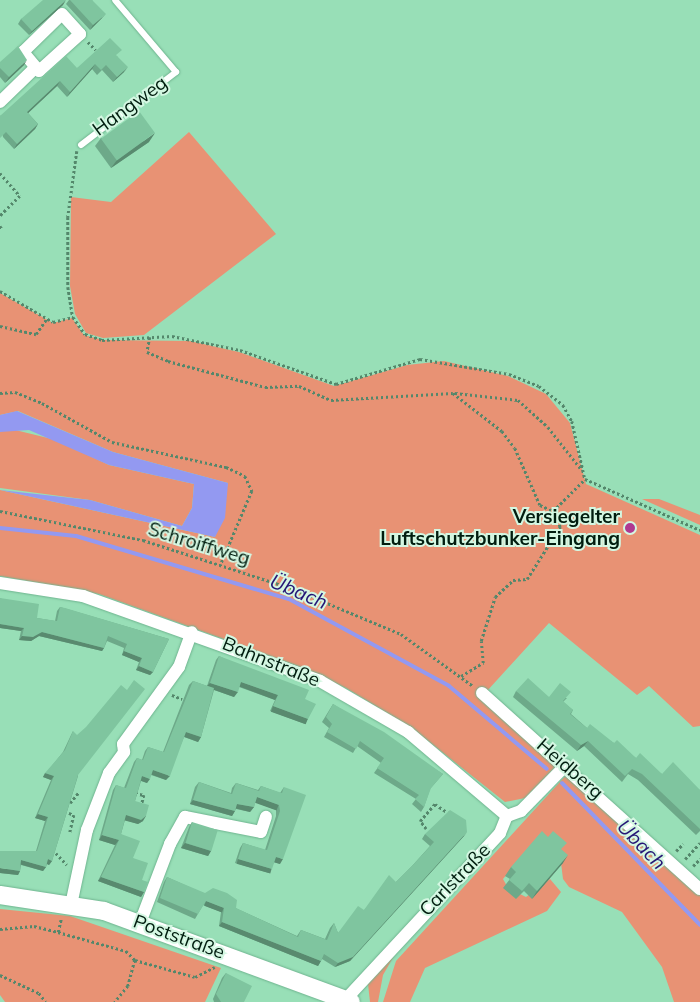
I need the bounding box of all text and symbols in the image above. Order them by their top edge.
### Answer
street label: Hangweg [88,71,172,141]
place label: Versiegelter Luftschutzbunker-Eingang [380,506,620,550]
street label: Schroiffweg [145,518,253,570]
marker: Versiegelter Luftschutzbunker-Eingang [624,522,636,534]
water label: Übach [267,568,331,614]
street label: Bahnstraße [219,632,323,692]
street label: Heidberg [532,734,608,804]
water label: Übach [612,814,672,874]
street label: Carlstraße [415,839,495,921]
street label: Poststraße [130,910,228,964]

